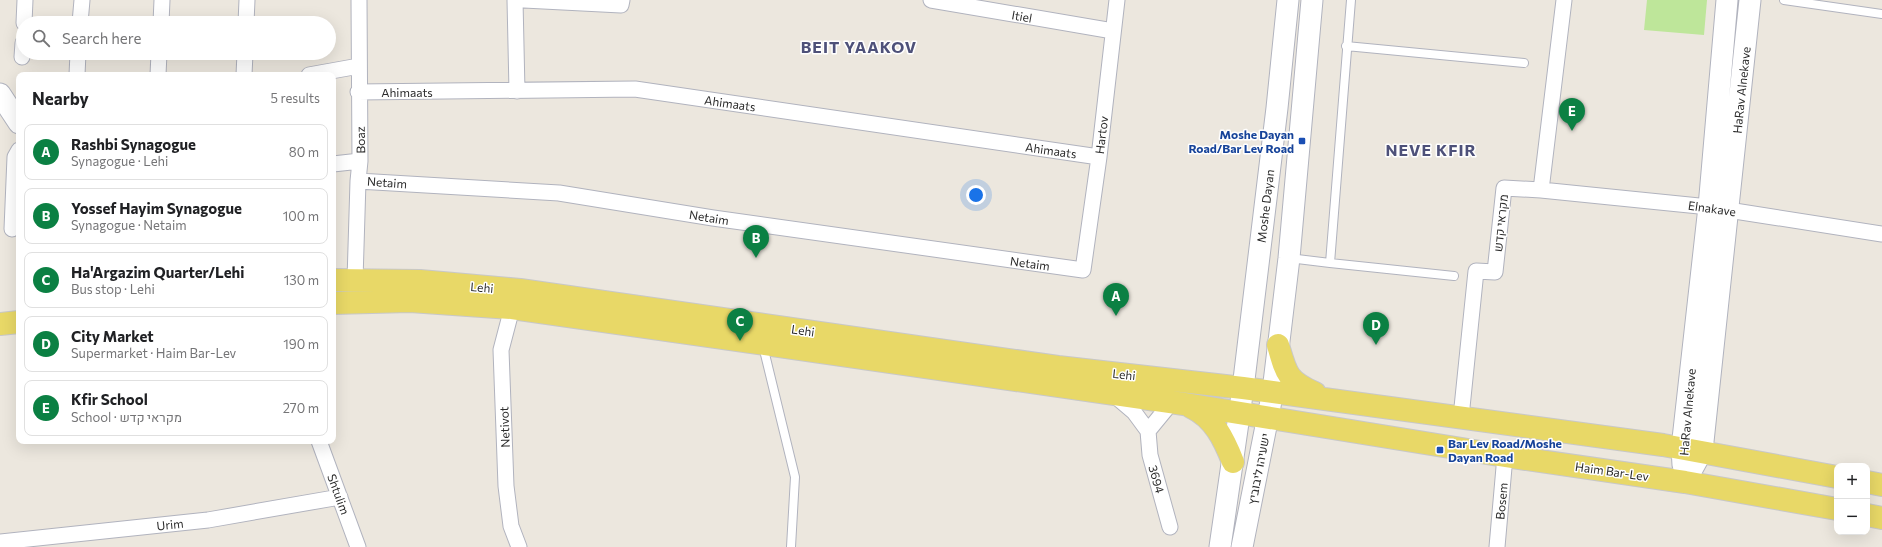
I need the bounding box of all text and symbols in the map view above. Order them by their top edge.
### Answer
street label: Itiel [1011,7,1033,25]
search box [16,16,336,60]
icon: search [30,27,52,49]
text: Search here [62,29,141,47]
district label: BEIT YAAKOV [801,37,917,56]
street label: HaRav Alnekave [1729,46,1753,134]
street label: Ahimaats [381,85,433,99]
text: Nearby [32,88,89,109]
text: 5 results [270,90,320,106]
street label: Ahimaats [703,92,757,114]
pin: E [1559,98,1585,131]
street label: Hartov [1092,115,1110,155]
street label: Boaz [353,126,367,154]
place label: Moshe Dayan Road/Bar Lev Road [1188,127,1294,155]
text: Rashbi Synagogue [71,135,196,153]
marker: Moshe Dayan Road/Bar Lev Road [1297,136,1307,146]
street label: Ahimaats [1024,139,1078,161]
district label: NEVE KFIR [1385,140,1477,159]
text: A [41,144,51,160]
text: 80 m [289,144,319,160]
text: Synagogue · Lehi [71,153,168,169]
street label: Moshe Dayan [1254,169,1276,243]
street label: Netaim [367,174,407,190]
your location [966,185,986,205]
street label: מקראי קדש [1490,194,1510,252]
street label: Elnakave [1687,198,1737,218]
text: Yossef Hayim Synagogue [71,199,242,217]
street label: Netaim [688,207,730,227]
text: B [42,208,50,224]
text: 100 m [283,208,319,224]
text: Synagogue · Netaim [71,217,187,233]
pin: B [743,225,769,258]
street label: Netaim [1009,253,1051,273]
text: Ha'Argazim Quarter/Lehi [71,263,244,281]
text: C [42,272,50,288]
text: 130 m [284,272,319,288]
street label: Lehi [470,279,494,295]
text: Bus stop · Lehi [71,281,155,297]
pin: A [1103,283,1129,316]
pin: C [727,308,753,341]
pin: D [1363,312,1389,345]
street label: Lehi [791,321,815,339]
text: City Market [71,327,154,345]
text: D [41,336,51,352]
text: 190 m [283,336,319,352]
text: Supermarket · Haim Bar-Lev [71,345,236,361]
street label: Lehi [1112,366,1136,382]
street label: HaRav Alnekave [1676,368,1698,456]
text: Kfir School [71,390,148,408]
text: E [42,400,50,416]
text: 270 m [283,400,319,416]
street label: Netivot [496,406,512,448]
text: School · מקראי קדש [71,409,182,425]
street label: ישעיהו ליבוביץ [1244,432,1272,506]
place label: Bar Lev Road/Moshe Dayan Road [1448,436,1562,464]
marker: Bar Lev Road/Moshe Dayan Road [1435,445,1445,455]
street label: Haim Bar-Lev [1574,459,1650,483]
street label: 3694 [1146,463,1168,495]
map controls [1834,463,1870,535]
button: + [1834,463,1870,499]
street label: Shtulim [325,472,353,516]
street label: Bosem [1492,482,1510,520]
button: − [1834,499,1870,535]
street label: Urim [156,516,184,532]

